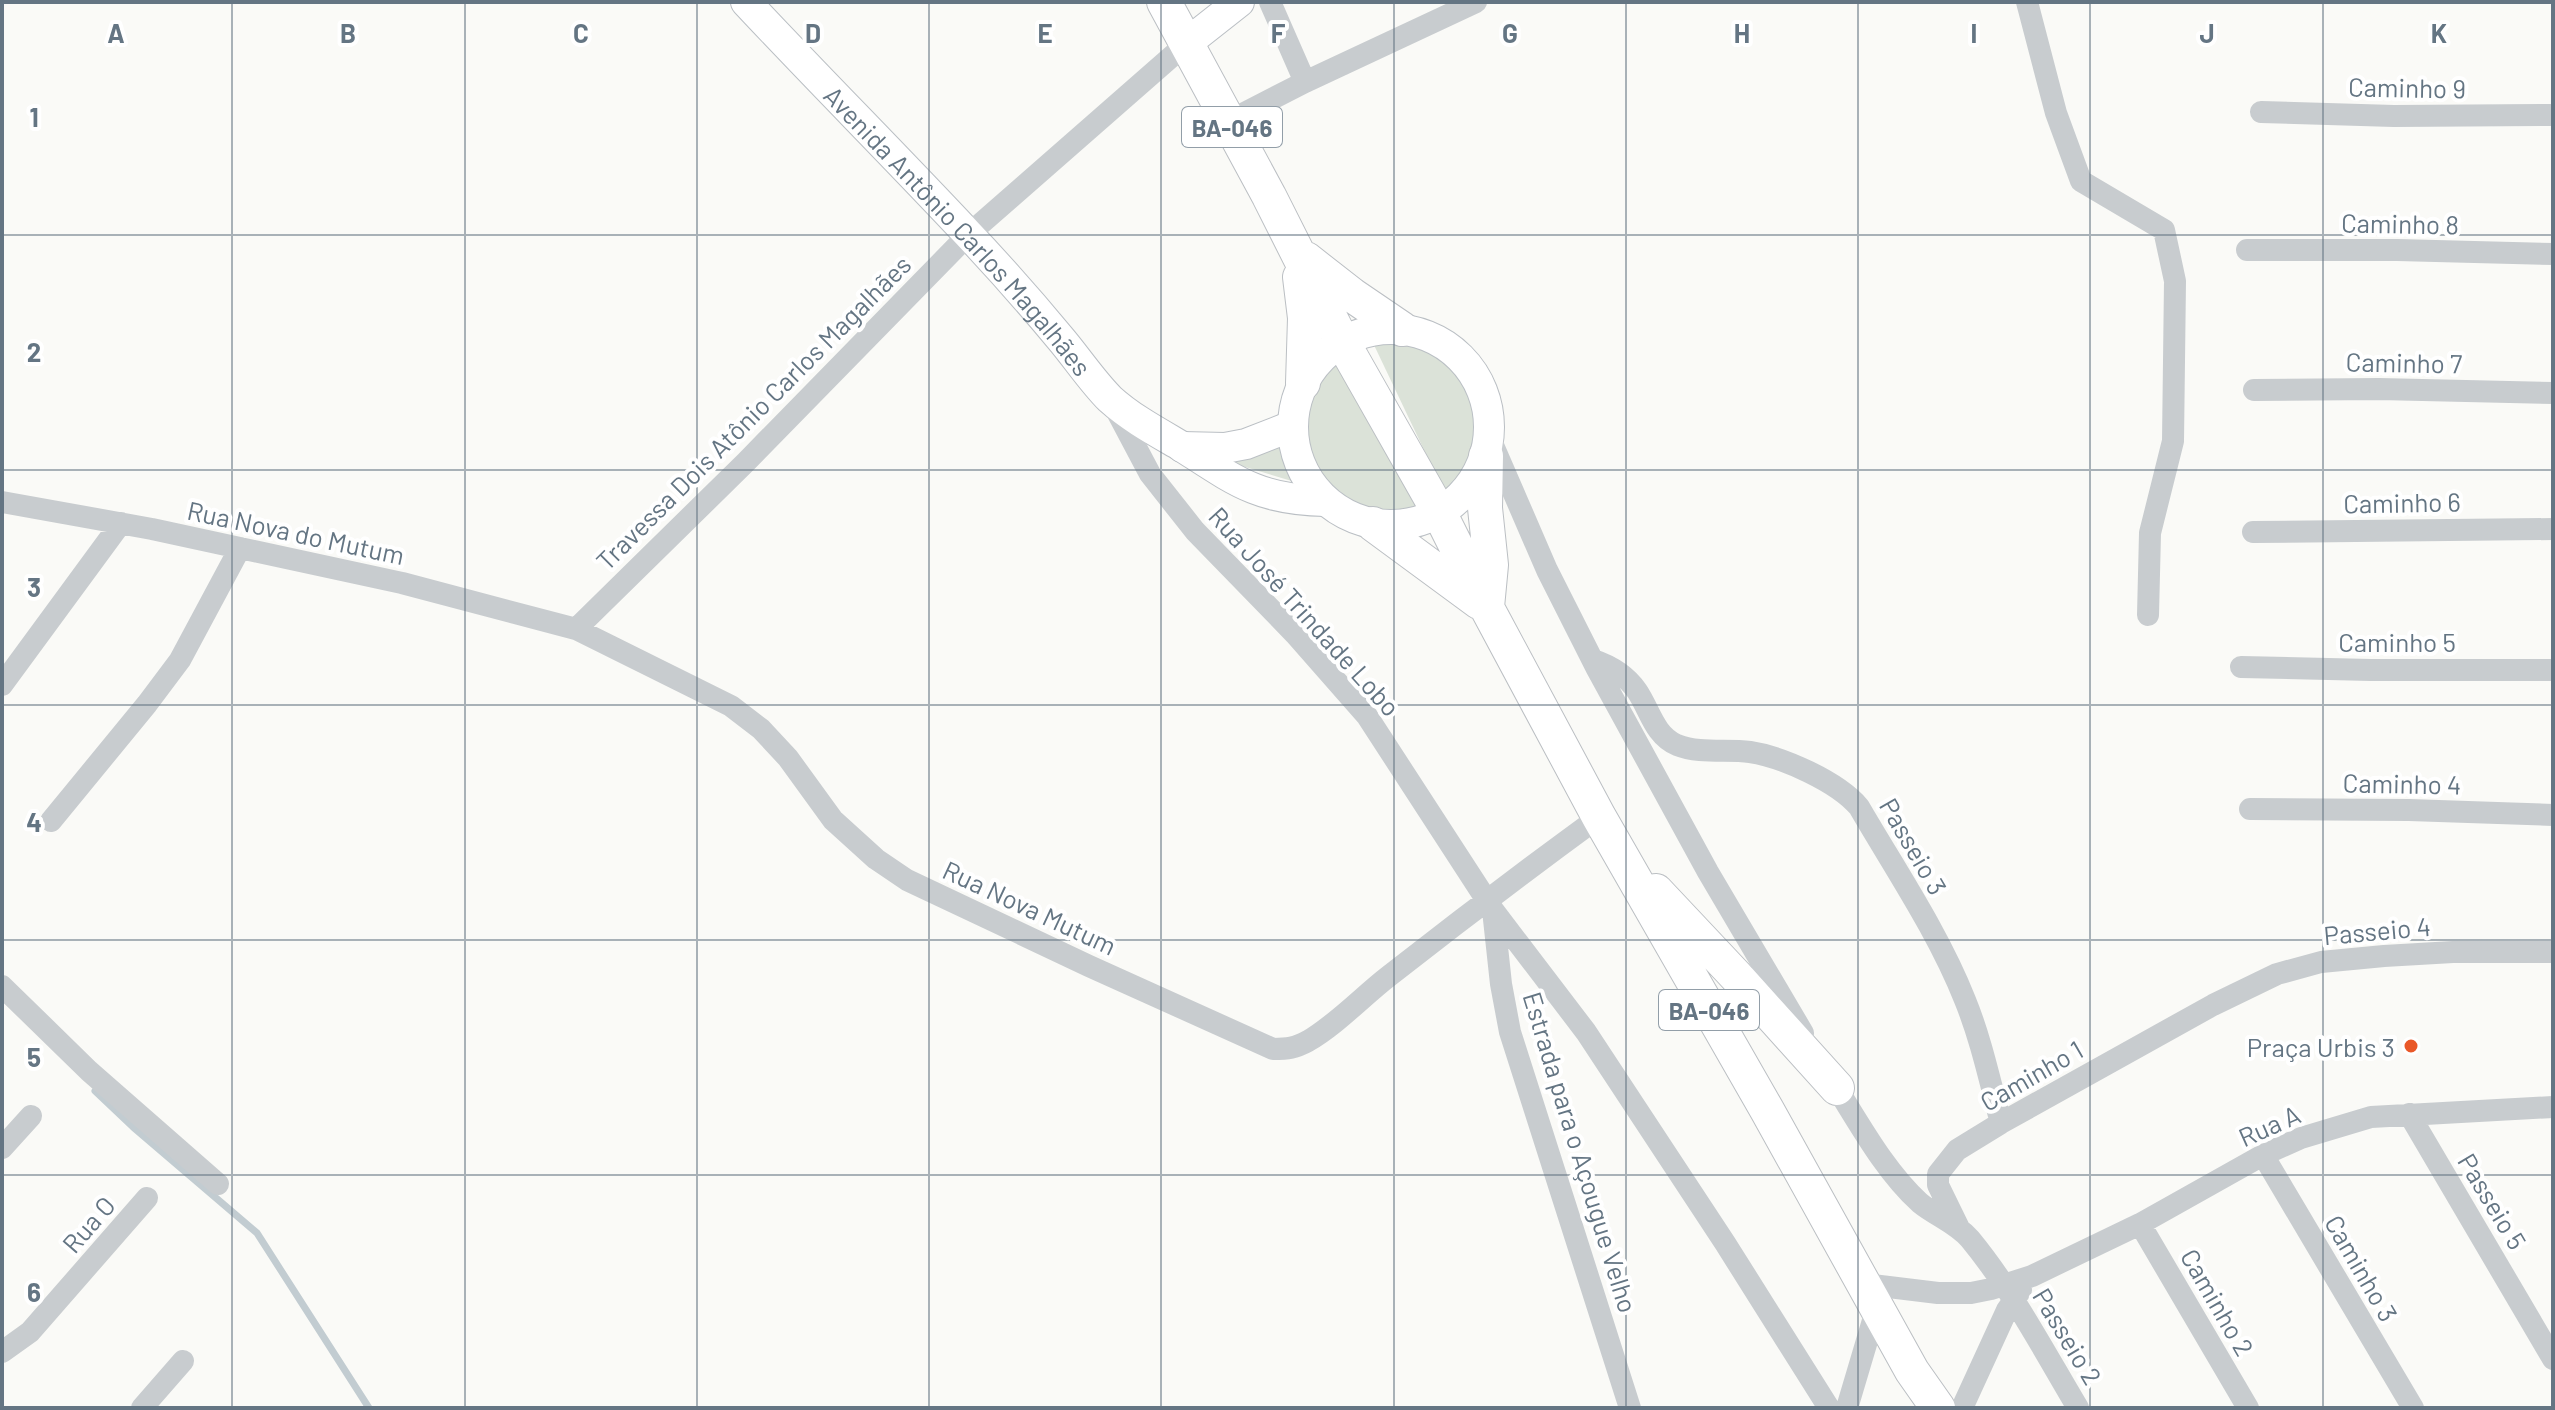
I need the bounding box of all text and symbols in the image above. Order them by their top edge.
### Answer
text: A [107,17,125,48]
text: B [340,17,356,48]
text: C [573,17,589,48]
text: D [805,17,821,48]
text: E [1037,17,1053,48]
text: F [1271,17,1286,48]
text: G [1502,17,1518,48]
text: H [1734,17,1750,48]
text: I [1971,17,1977,48]
text: J [2199,17,2215,48]
text: K [2431,17,2447,48]
street label: Caminho 9 [2348,70,2466,104]
street label: Avenida Antônio Carlos Magalhães [818,79,1099,381]
text: 1 [29,101,39,132]
road number: BA-046 [1182,107,1282,147]
street label: Caminho 8 [2341,206,2459,240]
street label: Travessa Dois Atônio Carlos Magalhães [589,248,917,576]
text: 2 [27,336,41,367]
street label: Caminho 7 [2345,345,2463,379]
street label: Caminho 6 [2343,485,2461,519]
street label: Rua Nova do Mutum [185,494,407,570]
street label: Rua José Trindade Lobo [1203,500,1407,722]
text: 3 [27,571,41,602]
street label: Caminho 5 [2338,626,2456,657]
street label: Caminho 4 [2342,766,2462,800]
street label: Passeio 3 [1874,792,1954,900]
text: 4 [26,806,42,837]
street label: Rua Nova Mutum [938,853,1122,961]
street label: Passeio 4 [2322,910,2432,950]
street label: Estrada para o Açougue Velho [1517,988,1645,1316]
road number: BA-046 [1659,990,1759,1030]
place label: Praça Urbis 3 [2247,1031,2395,1062]
street label: Caminho 1 [1974,1033,2088,1117]
marker: Praça Urbis 3 [2402,1037,2420,1055]
text: 5 [27,1041,41,1072]
street label: Rua A [2233,1098,2305,1152]
street label: Passeio 5 [2452,1147,2534,1255]
street label: Rua O [55,1189,121,1259]
street label: Caminho 3 [2319,1209,2405,1327]
street label: Caminho 2 [2175,1243,2261,1361]
text: 6 [27,1276,41,1307]
street label: Passeio 2 [2027,1282,2109,1390]

